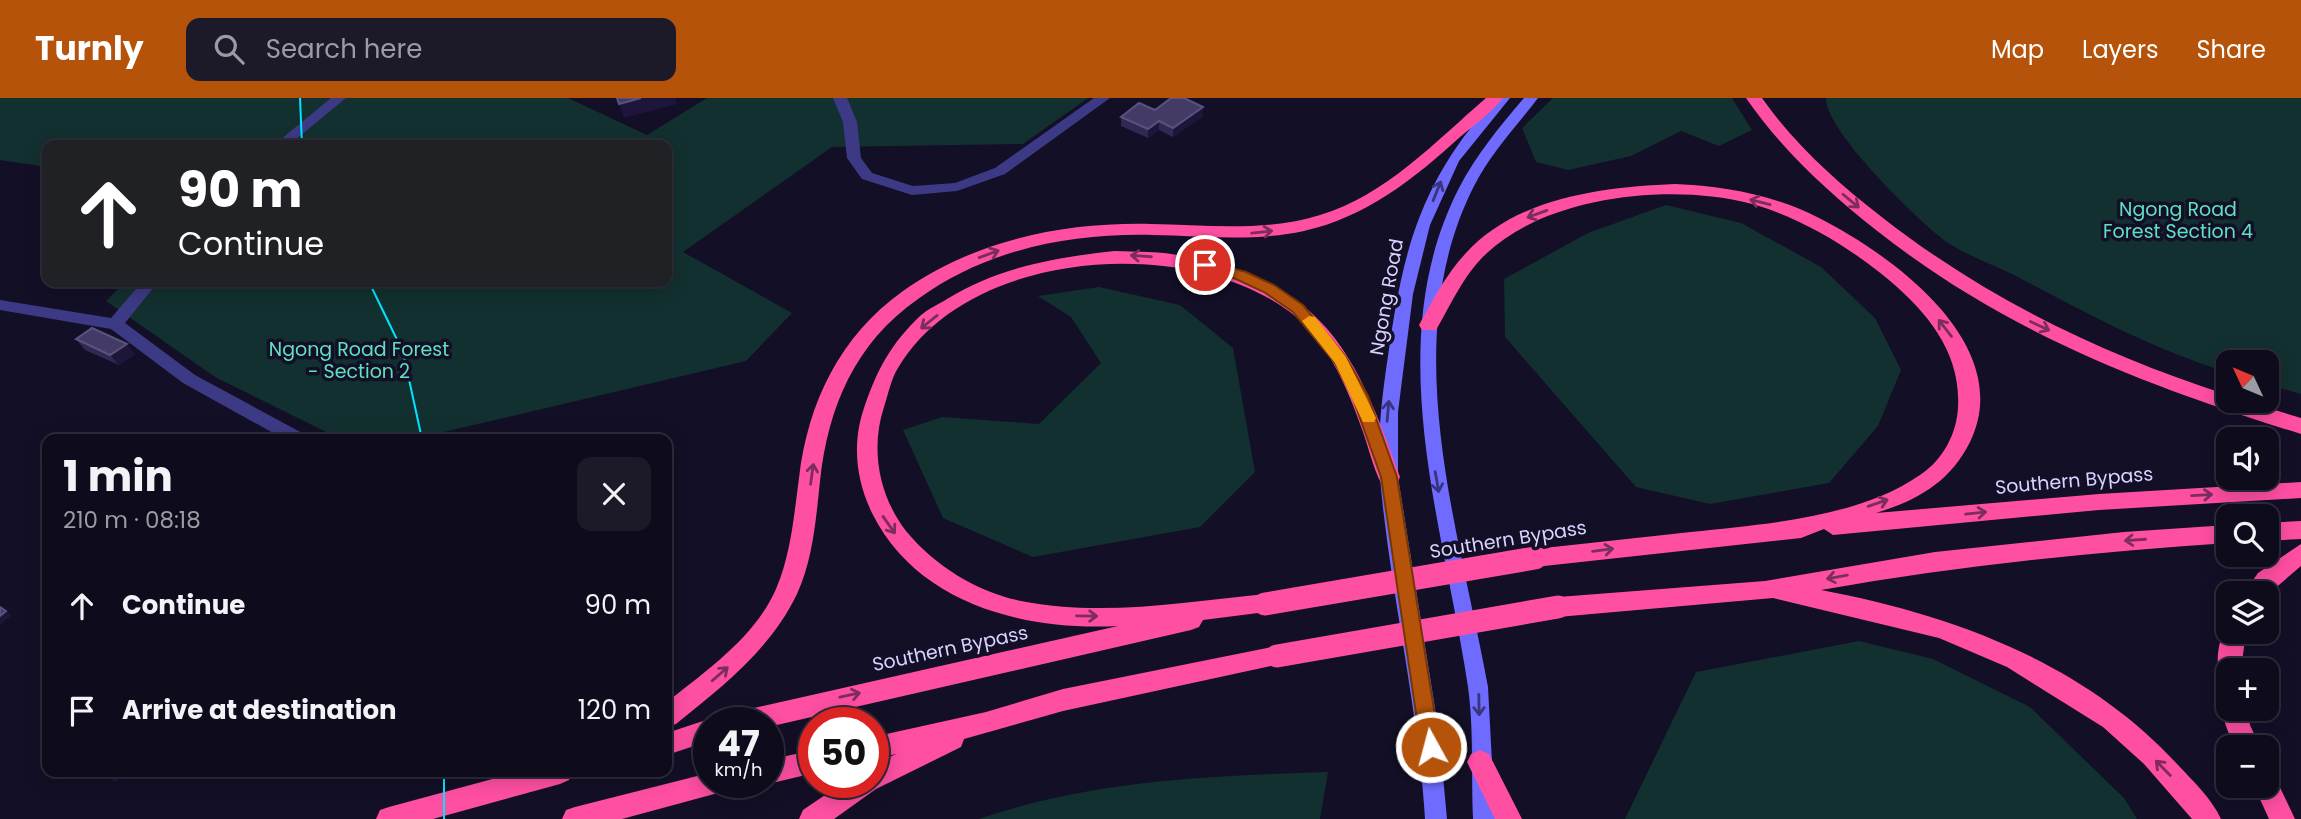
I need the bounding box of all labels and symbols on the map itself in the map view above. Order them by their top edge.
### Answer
one-way arrow [1431,180,1444,202]
one-way arrow [1841,193,1859,209]
one-way arrow [1749,195,1772,208]
park label: Ngong Road Forest Section 4 [2103,196,2253,245]
one-way arrow [1526,208,1548,221]
one-way arrow [1251,225,1273,238]
pin [1175,235,1235,295]
street label: Ngong Road [1363,237,1410,357]
one-way arrow [978,247,1000,259]
one-way arrow [1130,249,1153,262]
one-way arrow [920,314,939,329]
one-way arrow [1937,319,1952,338]
one-way arrow [2029,319,2050,333]
park label: Ngong Road Forest - Section 2 [269,336,449,385]
north arrow [2216,350,2278,413]
one-way arrow [1382,400,1395,423]
street label: Southern Bypass [1994,460,2154,501]
one-way arrow [805,463,818,486]
one-way arrow [1431,470,1444,493]
one-way arrow [2191,488,2214,501]
one-way arrow [1867,496,1889,509]
one-way arrow [1964,506,1986,519]
street label: Southern Bypass [1428,514,1588,565]
one-way arrow [882,515,896,534]
one-way arrow [2124,534,2147,547]
one-way arrow [1591,544,1614,557]
one-way arrow [1826,571,1849,585]
one-way arrow [1075,609,1098,623]
street label: Southern Bypass [870,619,1030,678]
one-way arrow [711,666,729,682]
one-way arrow [838,688,861,702]
one-way arrow [1472,694,1485,717]
speed limit sign: 50 [798,707,889,798]
position arrow [1394,710,1468,784]
one-way arrow [2155,759,2172,776]

